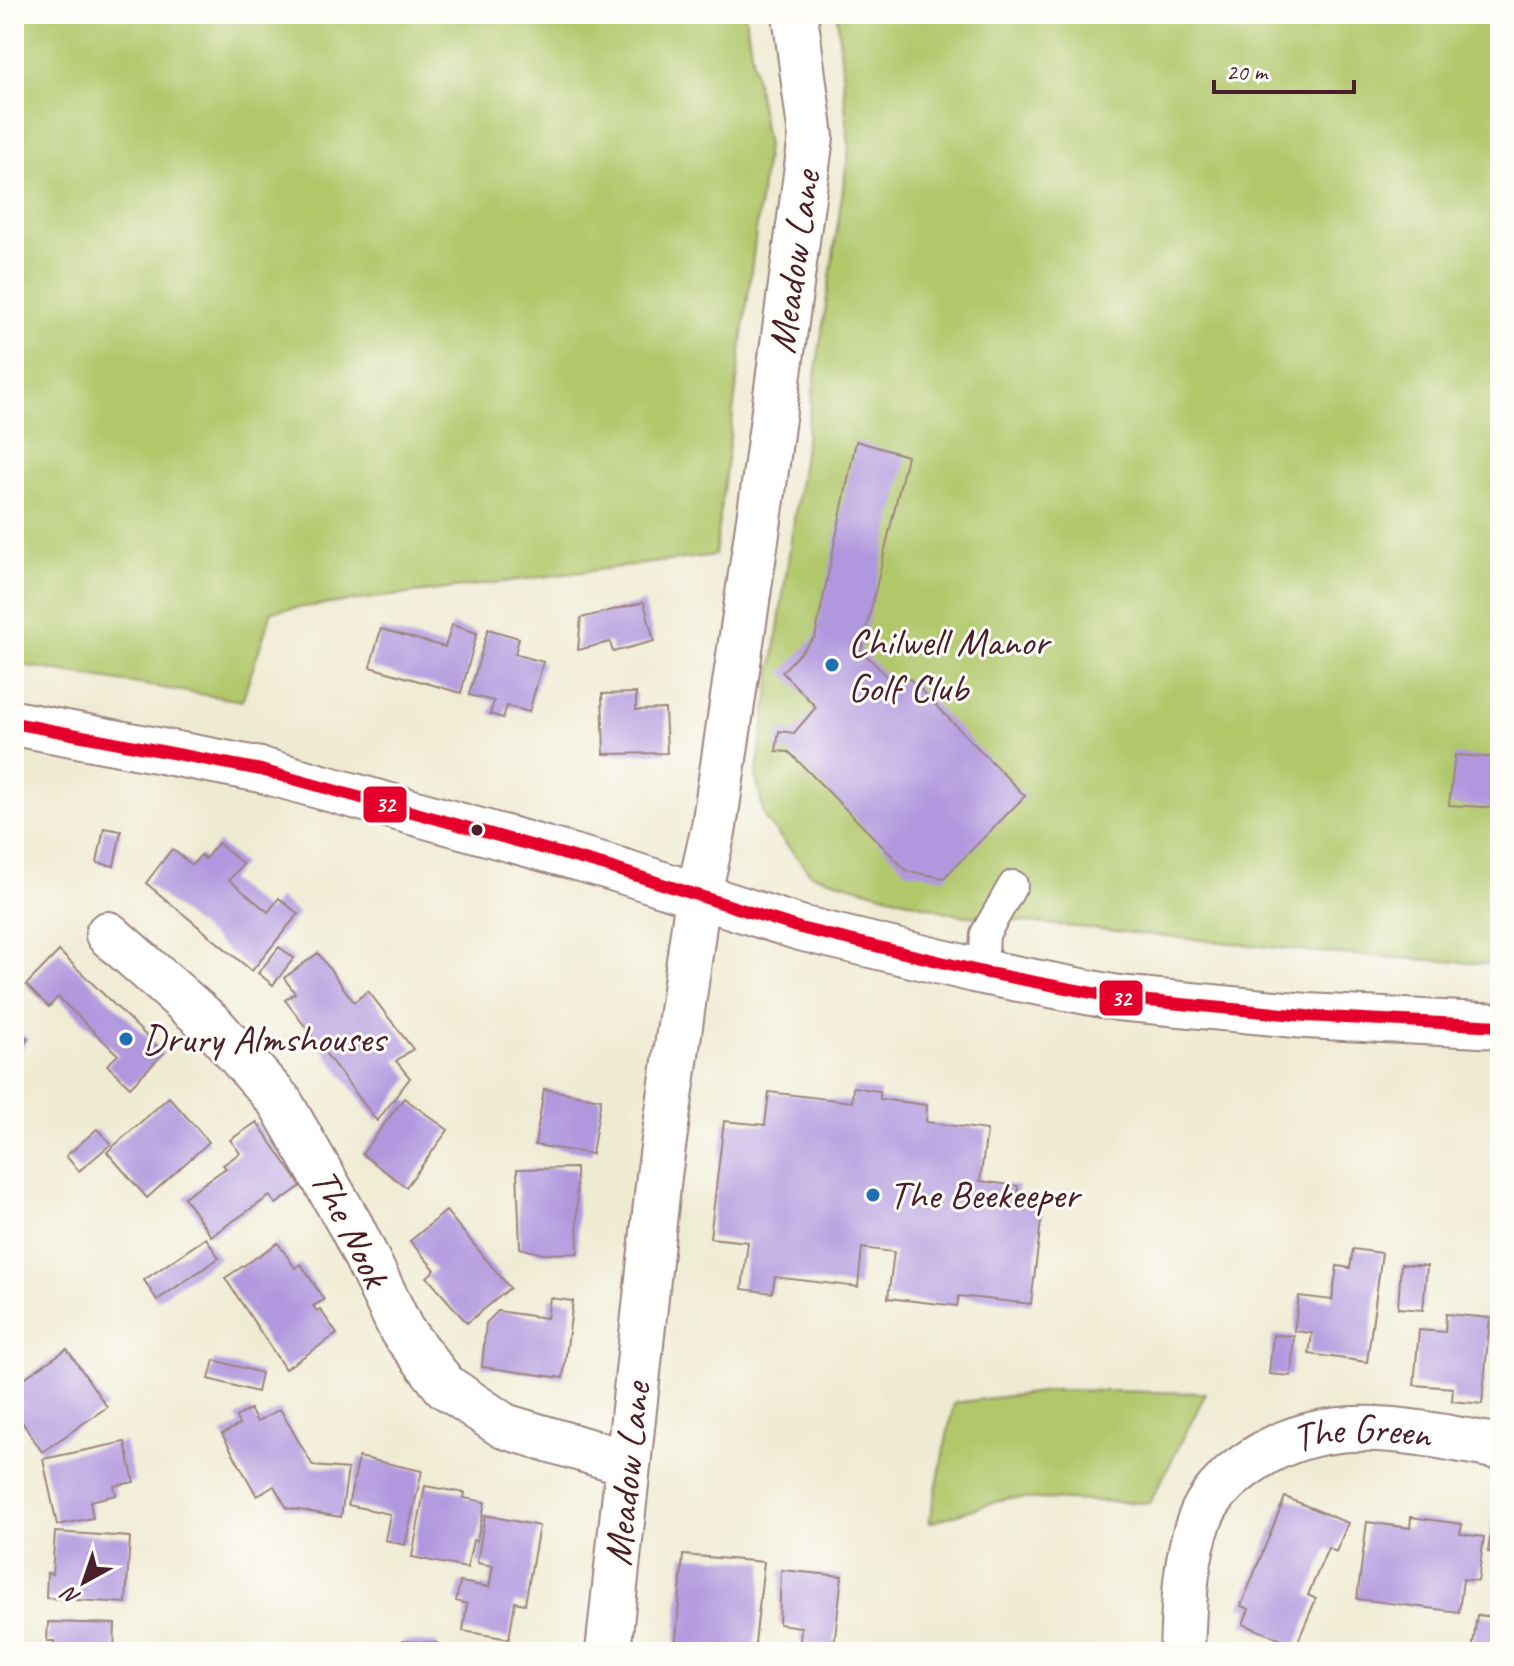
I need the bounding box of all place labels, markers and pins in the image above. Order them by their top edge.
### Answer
place label: Chilwell Manor Golf Club [848,617,1052,713]
marker: Chilwell Manor Golf Club [823,656,841,674]
unlabelled marker [469,822,485,838]
place label: Drury Almshouses [142,1014,389,1064]
marker: Drury Almshouses [117,1030,135,1048]
place label: The Beekeeper [889,1170,1083,1220]
marker: The Beekeeper [864,1186,882,1204]

